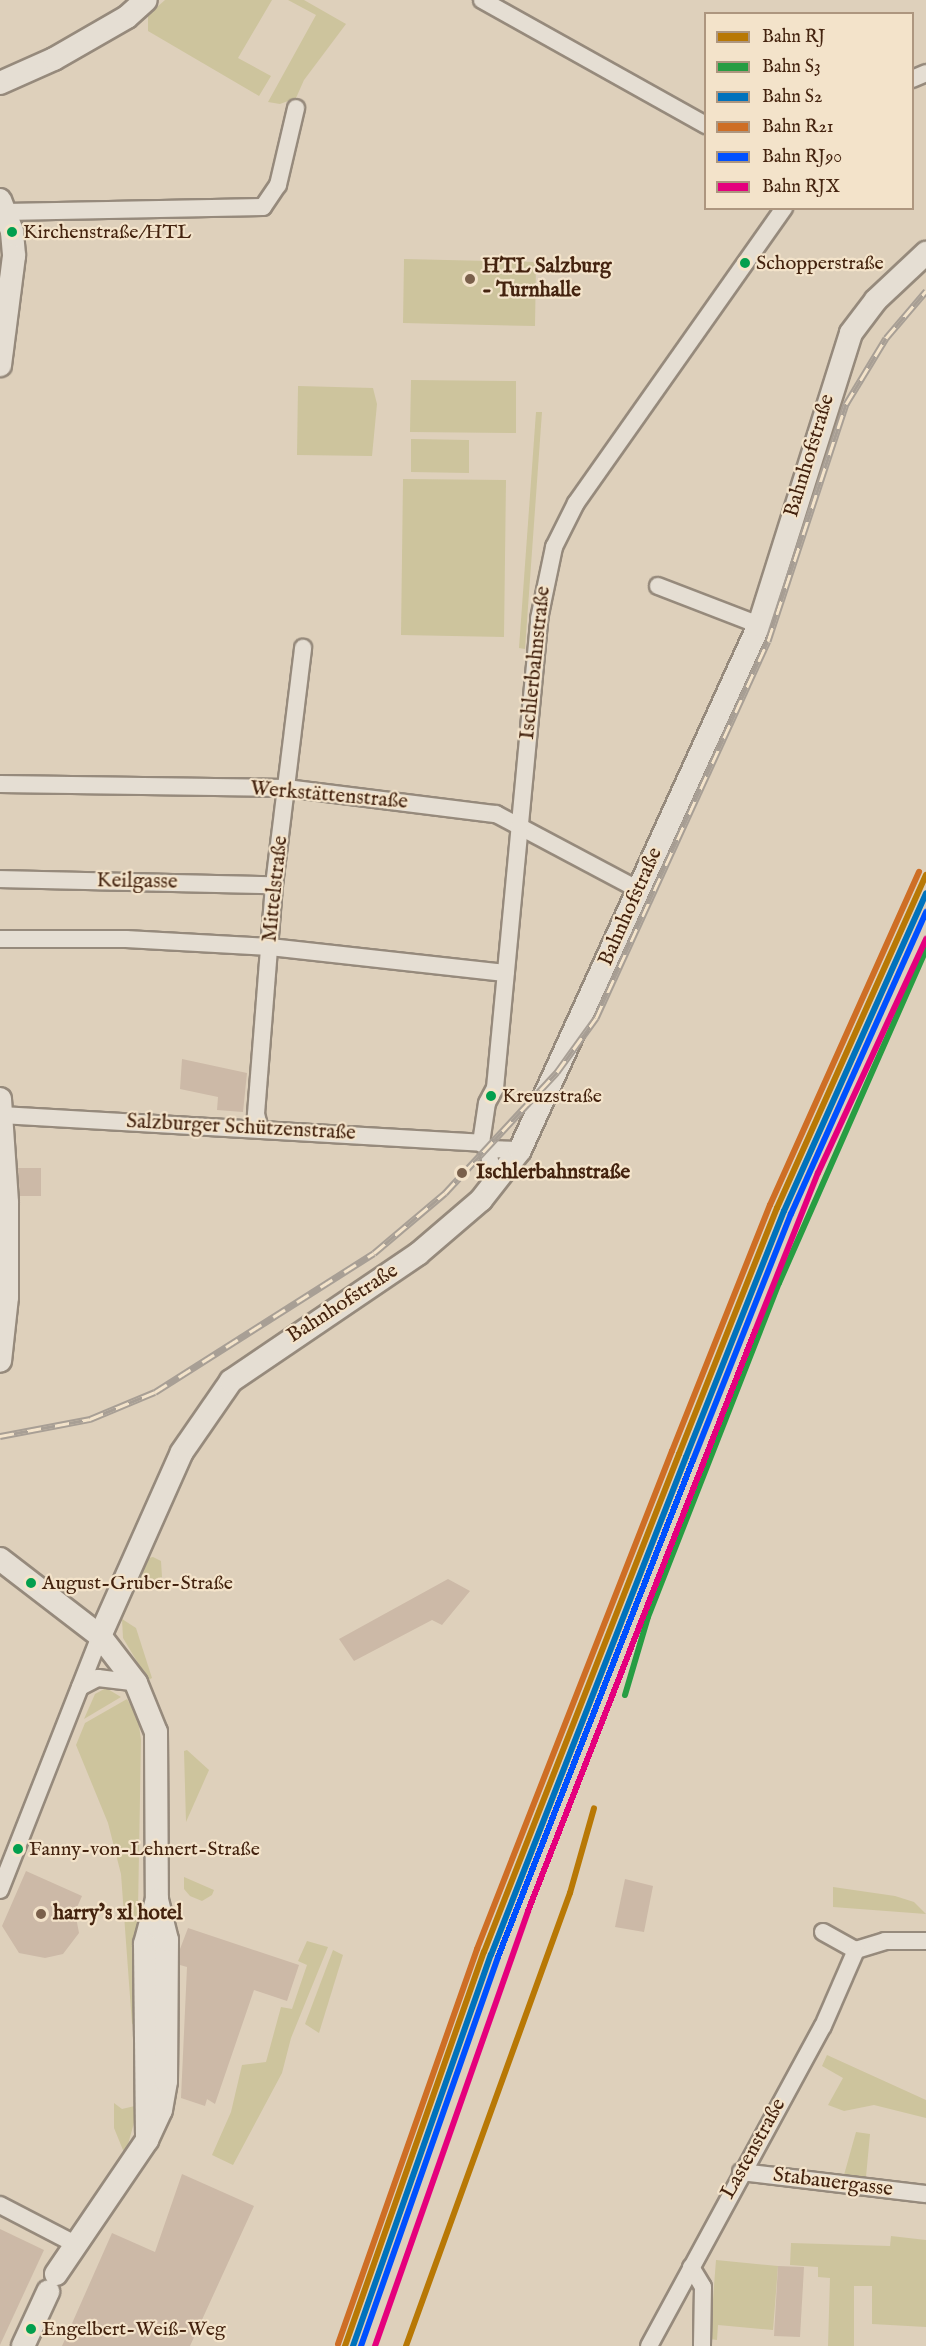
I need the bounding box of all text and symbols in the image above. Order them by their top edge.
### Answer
legend [704,12,914,210]
text: Bahn RJ [762,26,825,49]
text: Bahn S3 [762,56,821,79]
text: Bahn S2 [762,86,822,109]
text: Bahn R21 [762,116,834,139]
text: Bahn RJ90 [762,146,842,169]
text: Bahn RJX [762,176,840,199]
place label: Kirchenstraße/HTL [23,220,191,244]
marker: Kirchenstraße/HTL [6,226,18,238]
place label: Schopperstraße [756,251,884,275]
place label: HTL Salzburg - Turnhalle [482,254,611,304]
marker: Schopperstraße [739,257,751,269]
marker: HTL Salzburg - Turnhalle [463,272,477,286]
street label: Bahnhofstraße [779,392,841,520]
street label: Ischlerbahnstraße [515,585,557,741]
street label: Werkstättenstraße [249,777,409,815]
street label: Mittelstraße [258,834,294,944]
street label: Bahnhofstraße [594,844,668,970]
street label: Keilgasse [96,869,178,895]
place label: Kreuzstraße [502,1084,602,1108]
marker: Kreuzstraße [485,1090,497,1102]
street label: Salzburger Schützenstraße [126,1109,356,1147]
place label: Ischlerbahnstraße [476,1160,630,1186]
marker: Ischlerbahnstraße [453,1164,471,1182]
street label: Bahnhofstraße [283,1259,403,1349]
place label: August-Gruber-Straße [42,1571,233,1595]
marker: August-Gruber-Straße [25,1577,37,1589]
place label: Fanny-von-Lehnert-Straße [29,1837,260,1861]
marker: Fanny-von-Lehnert-Straße [12,1843,24,1855]
place label: harry’s xl hotel [53,1901,182,1927]
marker: harry’s xl hotel [34,1907,48,1921]
street label: Lastenstraße [716,2094,792,2204]
street label: Stabauergasse [772,2163,894,2203]
place label: Engelbert-Weiß-Weg [42,2317,226,2341]
marker: Engelbert-Weiß-Weg [25,2323,37,2335]

